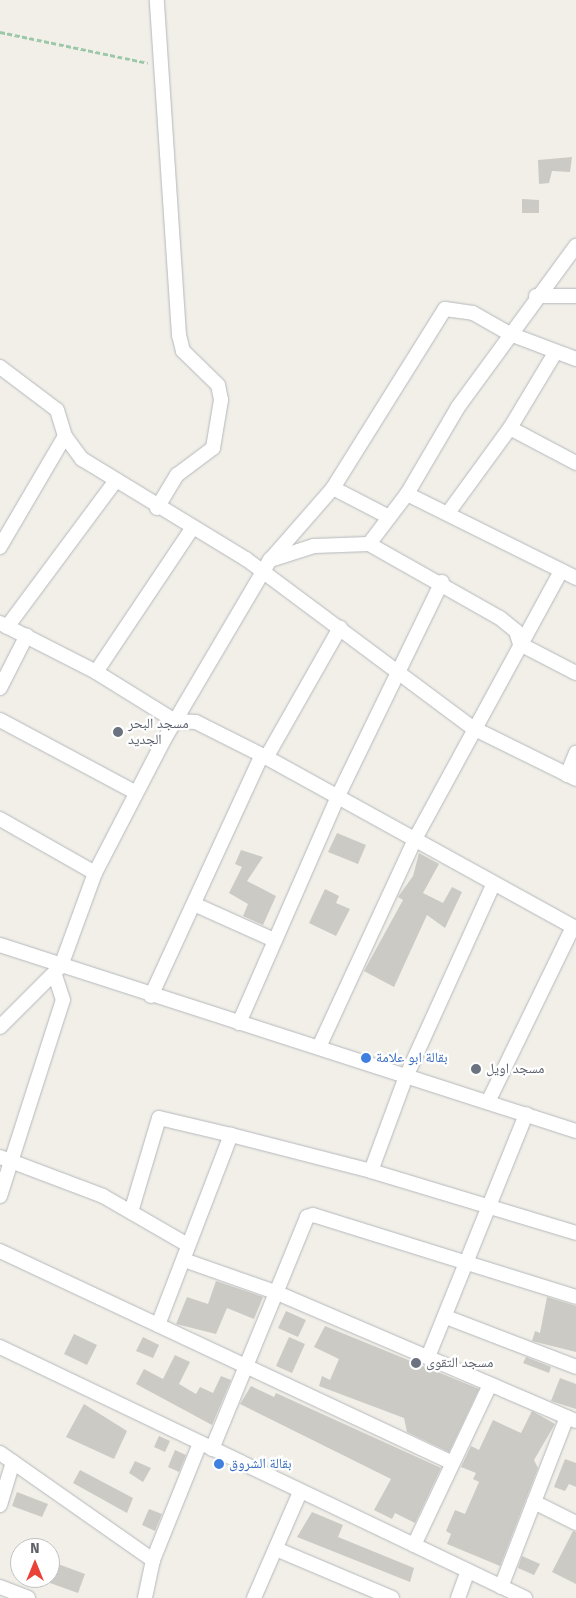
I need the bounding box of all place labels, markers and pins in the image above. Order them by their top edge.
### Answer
place label: مسجد البحر الجديد [128,716,189,749]
marker: مسجد البحر الجديد [112,726,124,738]
place label: بقالة ابو علامة [376,1050,448,1066]
marker: بقالة ابو علامة [360,1052,372,1064]
place label: مسجد اويل [486,1061,544,1077]
marker: مسجد اويل [470,1063,482,1075]
place label: مسجد التقوى [426,1355,493,1371]
marker: مسجد التقوى [410,1357,422,1369]
place label: بقالة الشروق [229,1456,292,1472]
marker: بقالة الشروق [213,1458,225,1470]

